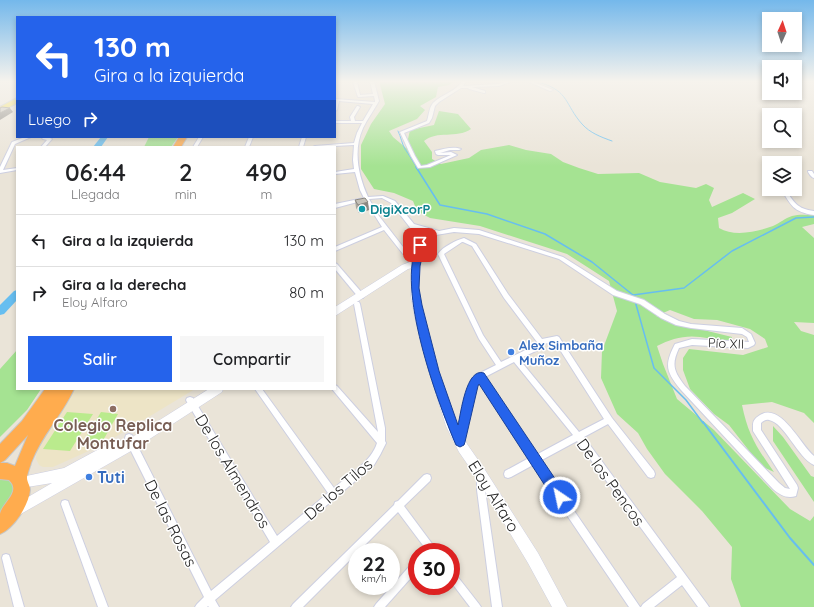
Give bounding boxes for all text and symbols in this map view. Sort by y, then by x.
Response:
north arrow [762,12,802,52]
map controls [762,12,802,196]
text: 130 m [94,29,171,64]
icon: left [28,32,80,84]
button: sound [762,60,802,100]
text: Gira a la izquierda [94,64,245,87]
icon: right [79,108,101,130]
button: search [762,108,802,148]
text: Luego [28,110,71,129]
button: layers [762,156,802,196]
text: 06:44 [65,157,126,187]
text: 2 [179,157,193,187]
text: 490 [246,157,287,187]
text: Llegada [71,186,120,202]
text: min [175,186,197,202]
text: m [260,186,272,202]
place label: DigiXcorP [370,201,431,217]
marker: DigiXcorP [357,204,367,214]
pin [403,228,437,262]
icon: left [28,230,50,252]
text: Gira a la izquierda [62,231,194,250]
text: 130 m [284,231,324,250]
icon: arrive [409,234,431,256]
text: Gira a la derecha [62,275,187,294]
icon: right [28,282,50,304]
text: 80 m [289,283,324,302]
text: Eloy Alfaro [62,294,128,310]
street label: Pío XII [708,334,744,352]
button: Salir [28,336,172,382]
button: Compartir [180,336,324,382]
place label: Alex Simbaña Muñoz [519,337,603,368]
marker: Alex Simbaña Muñoz [506,347,516,357]
marker: Colegio Replica Montufar [108,404,118,414]
street label: De los Almendros [191,410,275,532]
place label: Colegio Replica Montufar [54,415,172,453]
street label: De los Pencos [573,434,649,530]
street label: De los Tilos [300,454,376,524]
street label: Eloy Alfaro [464,456,524,536]
place label: Tuti [97,467,125,487]
marker: Tuti [84,472,94,482]
street label: De las Rosas [140,476,202,570]
position arrow [539,476,581,518]
speed limit sign: 30 [408,543,460,595]
text: 22 [363,551,385,576]
text: km/h [361,572,387,585]

